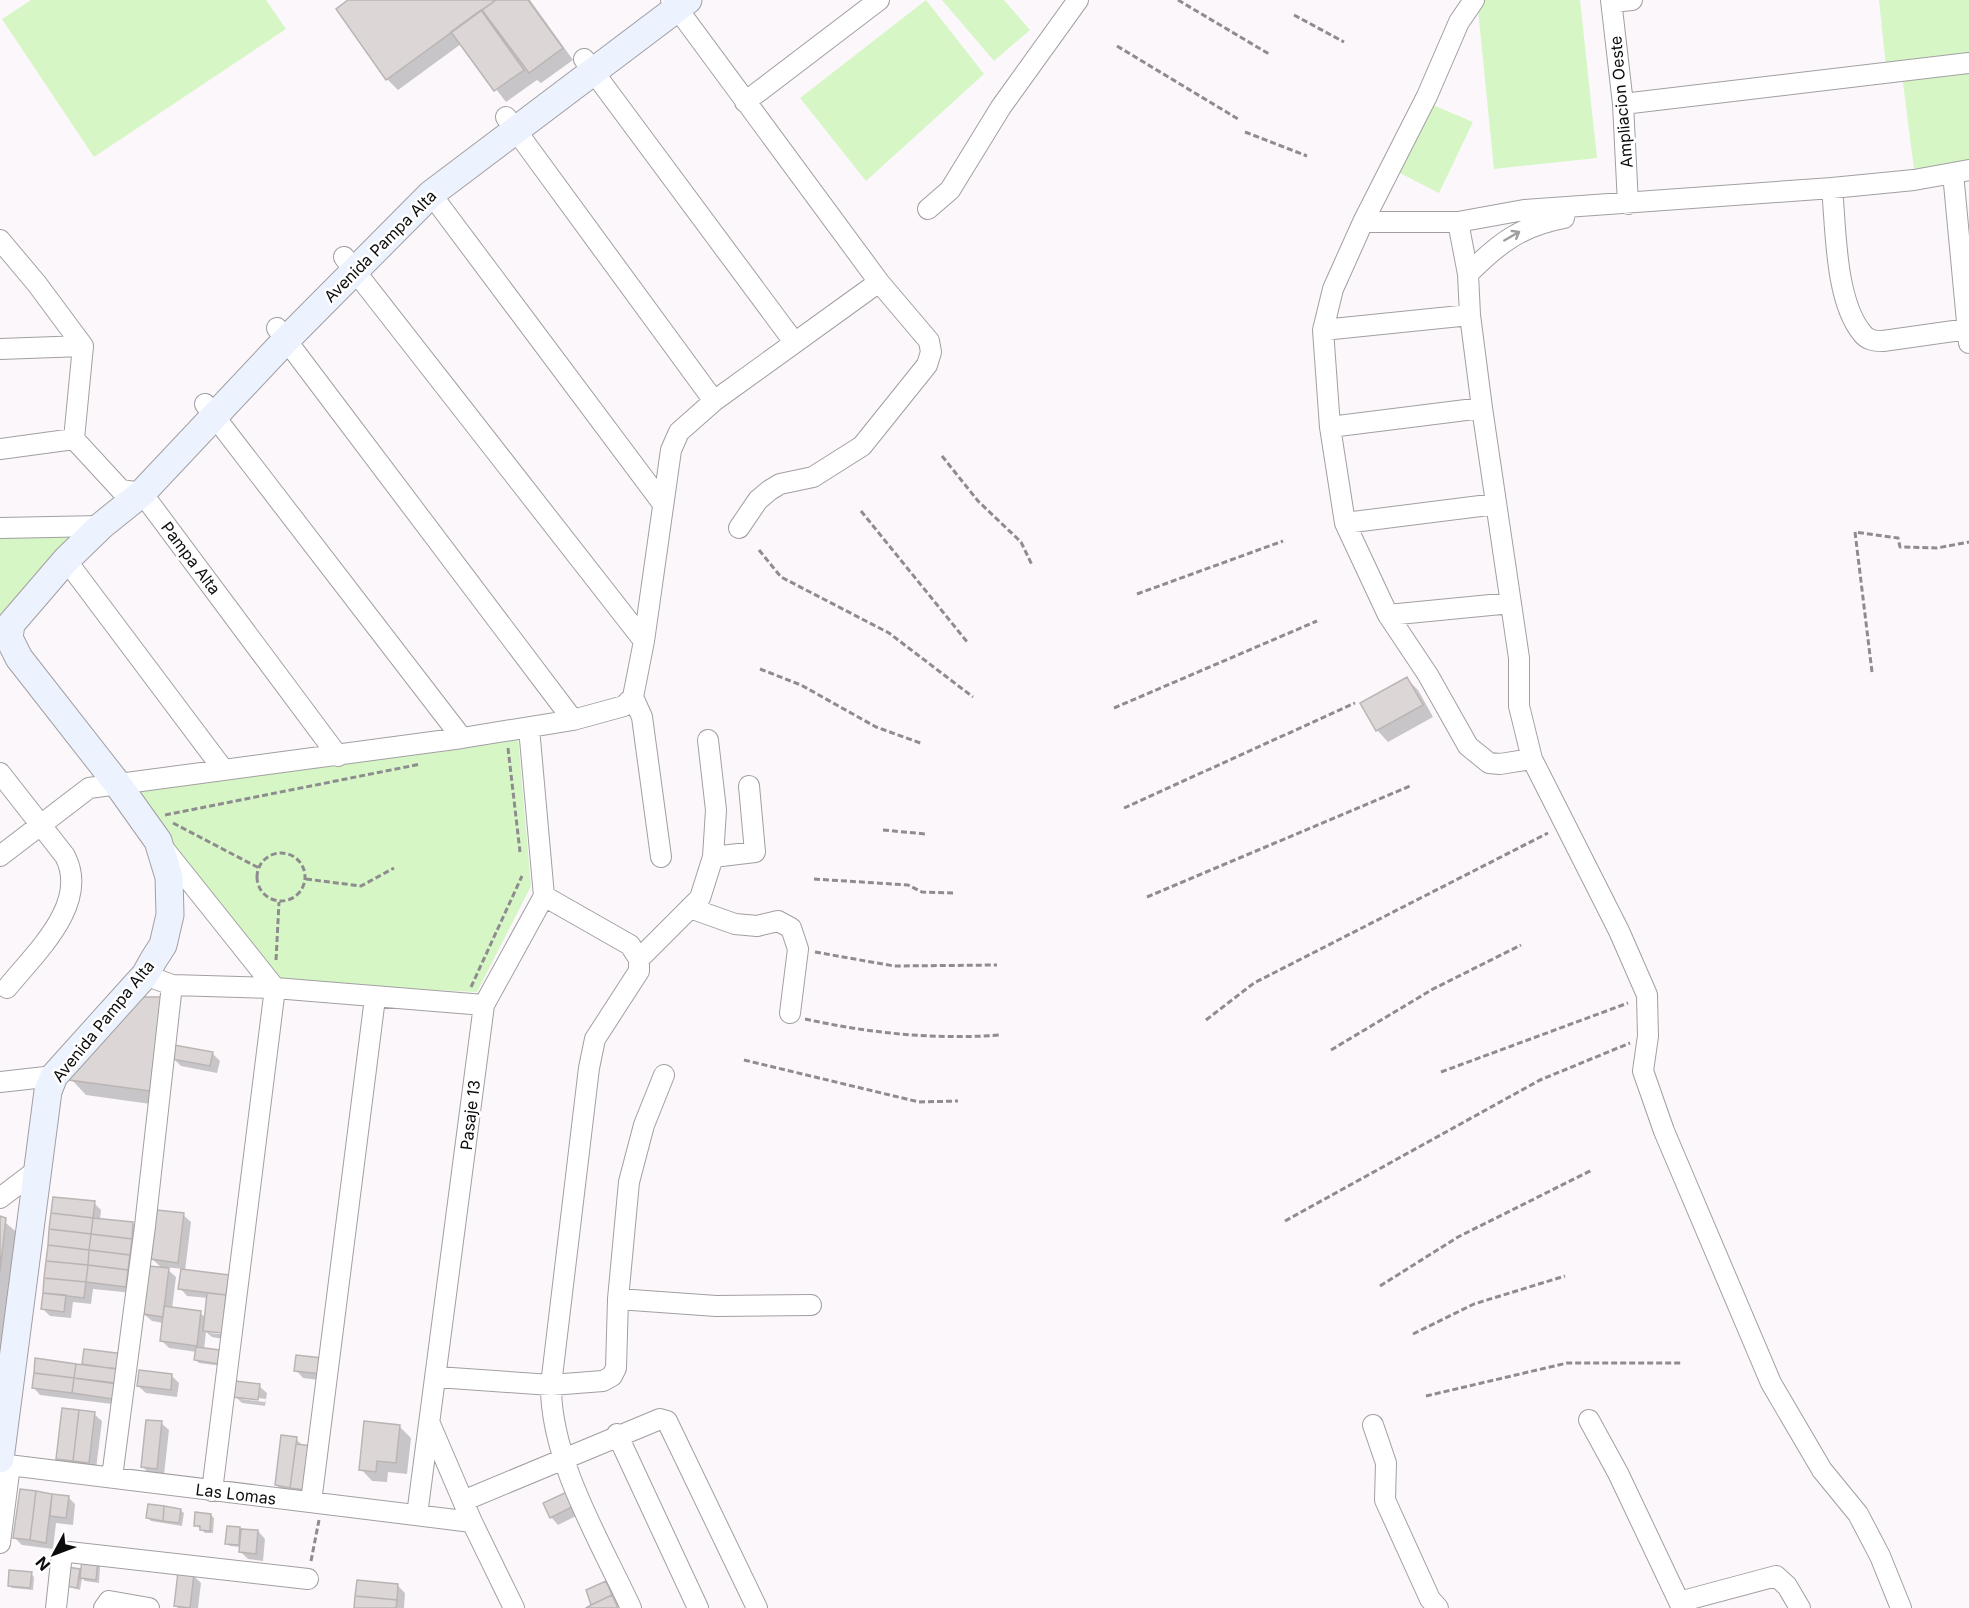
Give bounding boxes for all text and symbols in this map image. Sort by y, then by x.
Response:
street label: Ampliacion Oeste [1605,35,1637,169]
street label: Avenida Pampa Alta [320,186,440,306]
one-way arrow [1503,230,1520,242]
street label: Pampa Alta [157,518,225,598]
street label: Avenida Pampa Alta [48,956,158,1086]
street label: Pasaje 13 [456,1079,484,1151]
street label: Las Lomas [195,1479,277,1509]
north arrow [24,1524,84,1584]
text: N [31,1553,54,1575]

